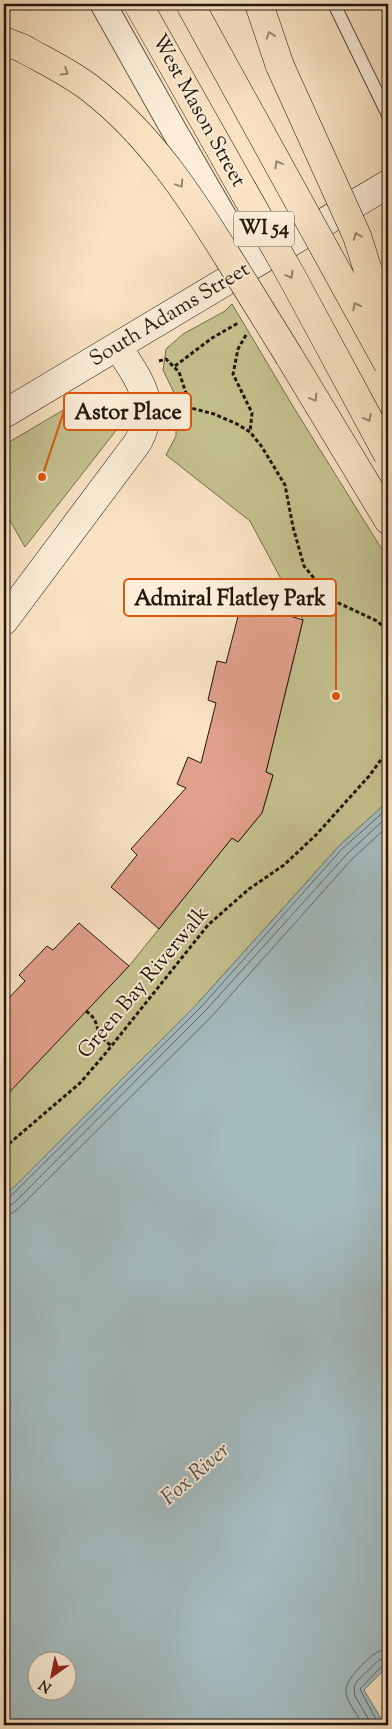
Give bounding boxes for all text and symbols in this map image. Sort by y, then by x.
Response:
street label: West Mason Street [143,29,253,193]
one-way arrow [265,31,275,40]
one-way arrow [59,65,68,75]
one-way arrow [274,160,284,169]
one-way arrow [174,178,183,188]
road number: WI 54 [234,212,294,246]
one-way arrow [352,233,362,241]
street label: South Adams Street [84,255,256,375]
one-way arrow [284,270,294,279]
one-way arrow [352,302,362,311]
one-way arrow [307,392,317,401]
callout: Astor Place [64,393,191,430]
text: Astor Place [74,398,182,430]
one-way arrow [362,413,372,422]
callout: Admiral Flatley Park [124,579,336,616]
text: Admiral Flatley Park [134,584,326,616]
street label: Green Bay Riverwalk [71,900,217,1066]
water label: Fox River [154,1436,238,1514]
north arrow [28,1652,78,1702]
text: N [36,1674,56,1697]

